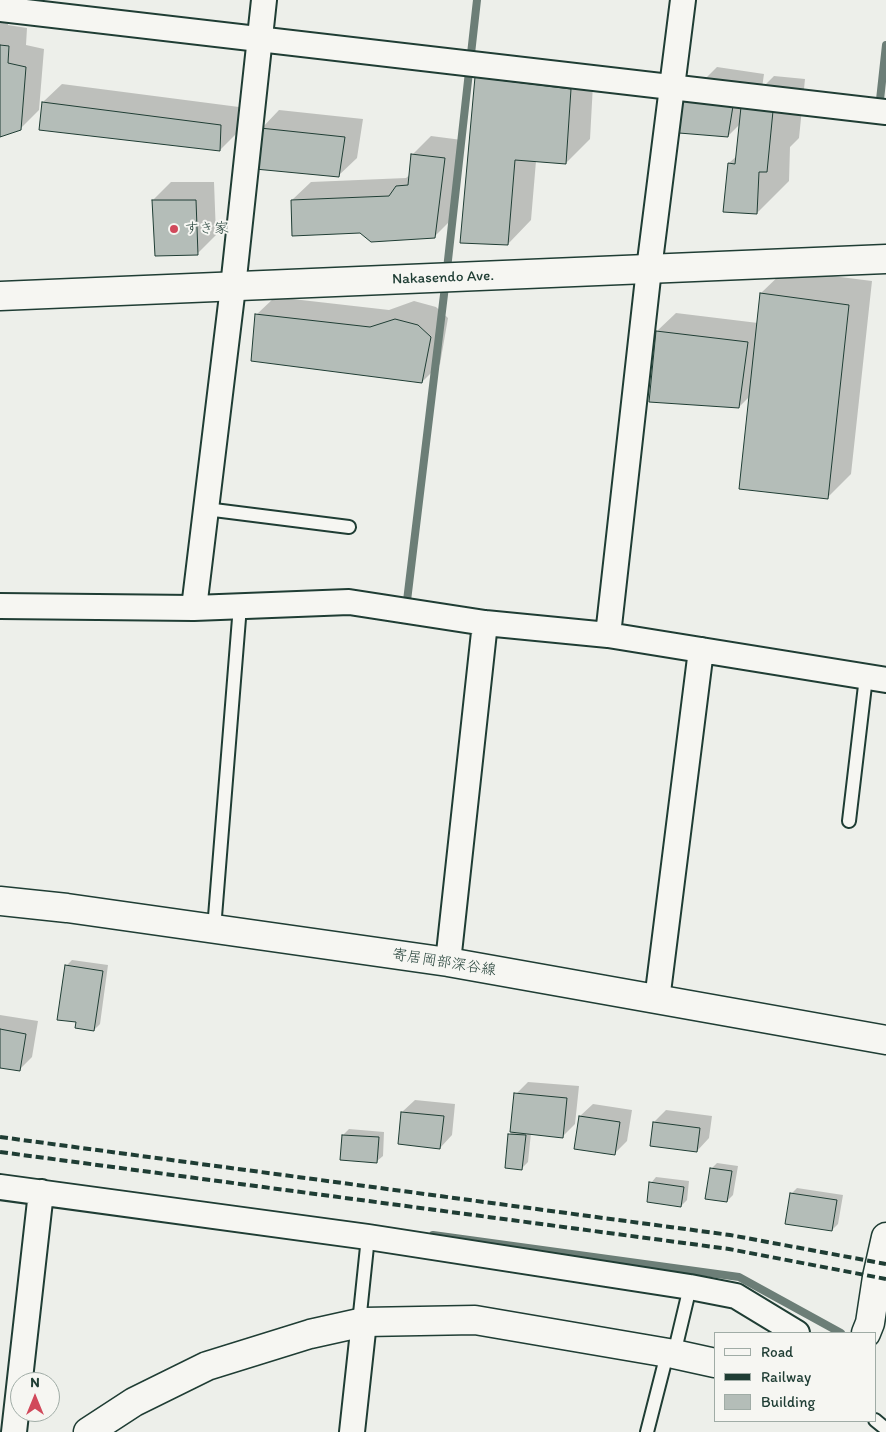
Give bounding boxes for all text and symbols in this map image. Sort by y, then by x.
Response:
place label: すき家 [184,220,229,238]
marker: すき家 [168,223,180,235]
street label: Nakasendo Ave. [392,267,494,289]
street label: 寄居岡部深谷線 [391,946,497,980]
legend [714,1332,876,1422]
text: Road [761,1343,793,1361]
text: Railway [761,1368,811,1386]
north arrow [10,1372,60,1422]
text: N [30,1374,40,1391]
text: Building [761,1393,815,1411]

